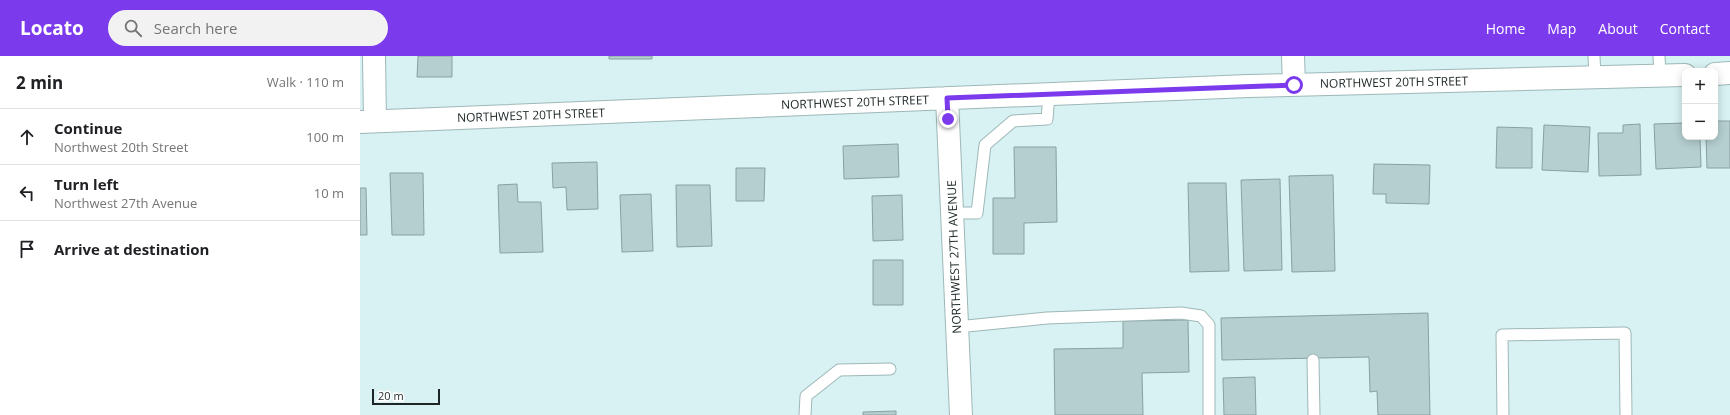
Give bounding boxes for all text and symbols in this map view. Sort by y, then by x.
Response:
search box [108,10,388,46]
text: Locato [20,15,84,41]
icon: search [122,17,144,39]
text: Search here [154,18,237,38]
text: Home [1486,19,1525,38]
text: Map [1547,19,1576,38]
text: About [1598,19,1638,38]
text: Contact [1660,19,1710,38]
map controls [1682,68,1718,140]
button: + [1682,68,1718,104]
text: 2 min [16,71,63,94]
street label: NORTHWEST 20TH STREET [1320,72,1469,92]
text: Walk · 110 m [267,73,344,91]
route start [1285,76,1303,94]
street label: NORTHWEST 20TH STREET [781,91,930,113]
street label: NORTHWEST 20TH STREET [457,104,606,126]
button: − [1682,104,1718,140]
route end [939,110,957,128]
text: Continue [54,118,122,138]
icon: ahead [16,126,38,148]
text: 100 m [306,128,344,146]
text: Northwest 20th Street [54,138,188,156]
text: Turn left [54,174,119,194]
street label: NORTHWEST 27TH AVENUE [943,180,965,334]
icon: left [16,182,38,204]
text: 10 m [314,184,344,202]
text: Northwest 27th Avenue [54,194,197,212]
icon: arrive [16,238,38,260]
text: Arrive at destination [54,239,209,259]
scale bar [372,387,440,406]
text: 20 m [378,388,404,403]

